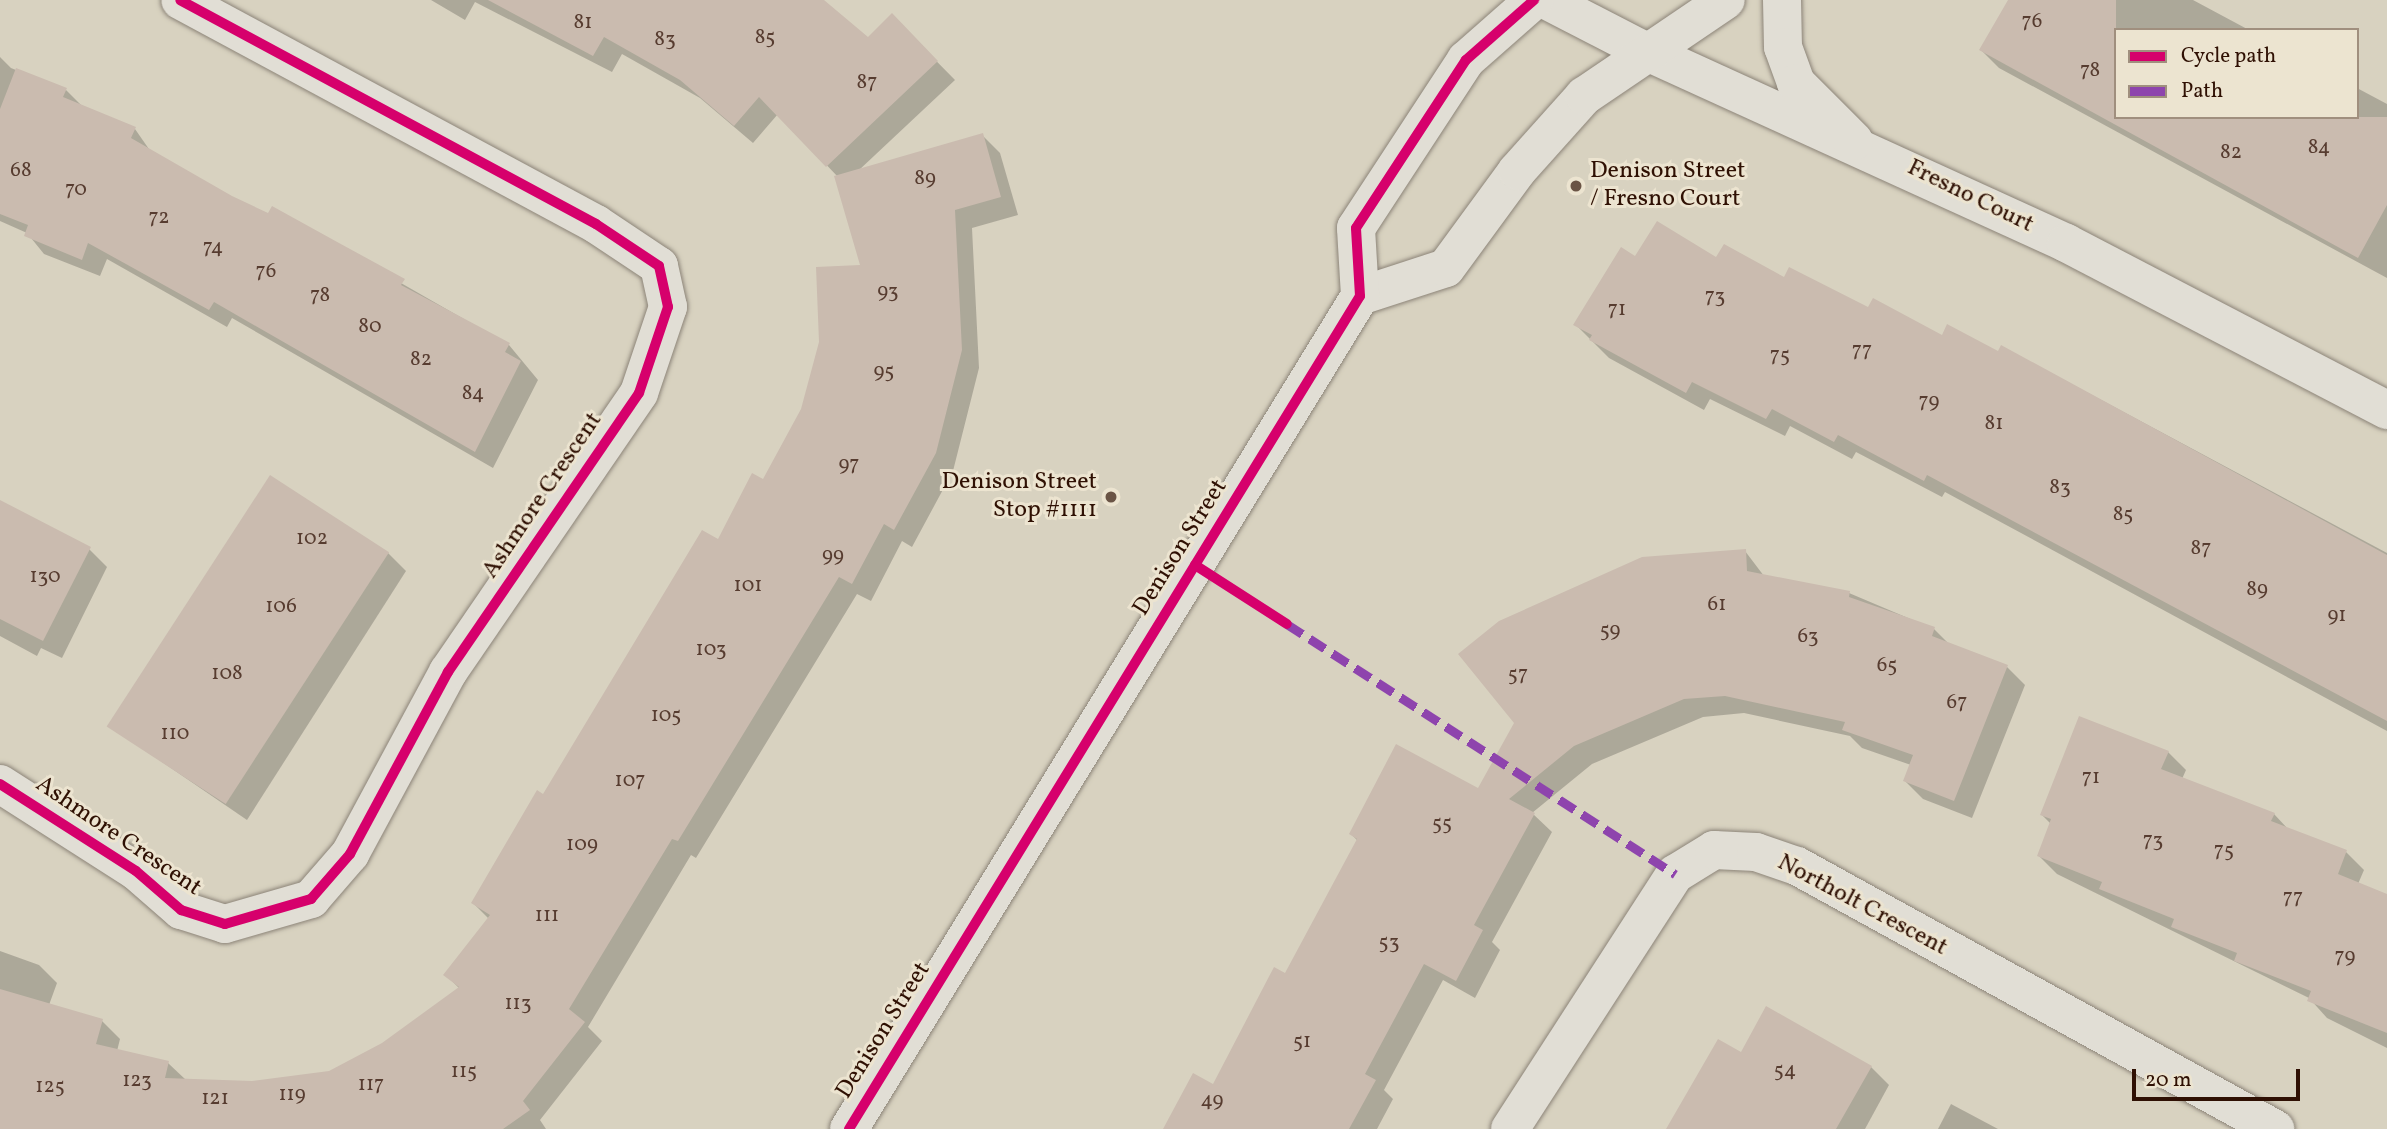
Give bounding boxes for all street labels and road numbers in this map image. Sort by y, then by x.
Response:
street label: Fresno Court [1902,154,2038,240]
street label: Ashmore Crescent [477,408,609,584]
street label: Denison Street [1128,474,1234,622]
street label: Ashmore Crescent [30,771,206,903]
street label: Northolt Crescent [1772,849,1952,963]
street label: Denison Street [831,957,937,1105]

